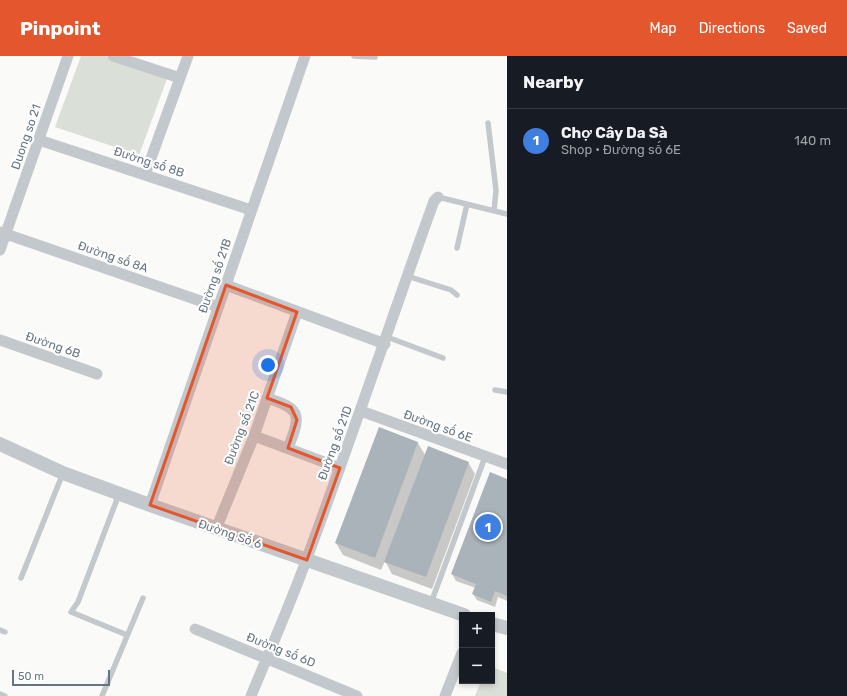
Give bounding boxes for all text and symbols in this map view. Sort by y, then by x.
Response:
text: Pinpoint [20,17,101,40]
text: Map [650,20,677,37]
text: Directions [699,20,765,37]
text: Saved [787,20,827,37]
text: Nearby [523,72,584,92]
street label: Duong so 21 [8,103,44,171]
text: Chợ Cây Da Sà [561,124,668,142]
text: 1 [533,133,539,148]
text: 140 m [794,133,831,148]
text: Shop · Đường số 6E [561,142,681,157]
street label: Đường số 8B [112,143,186,180]
street label: Đường số 21B [195,237,234,315]
street label: Đường số 8A [76,238,150,276]
street label: Đường 6B [24,329,82,361]
your location [258,355,278,375]
street label: Đường số 21C [221,389,262,467]
street label: Đường số 21D [315,404,355,482]
street label: Đường số 6E [402,407,474,445]
pin: 1 [475,512,501,542]
street label: Đường Số 6 [196,516,264,551]
map controls [459,612,495,684]
button: + [459,612,495,648]
street label: Đường số 6D [244,629,318,670]
button: − [459,648,495,684]
scale bar [12,668,110,687]
text: 50 m [18,670,44,683]

